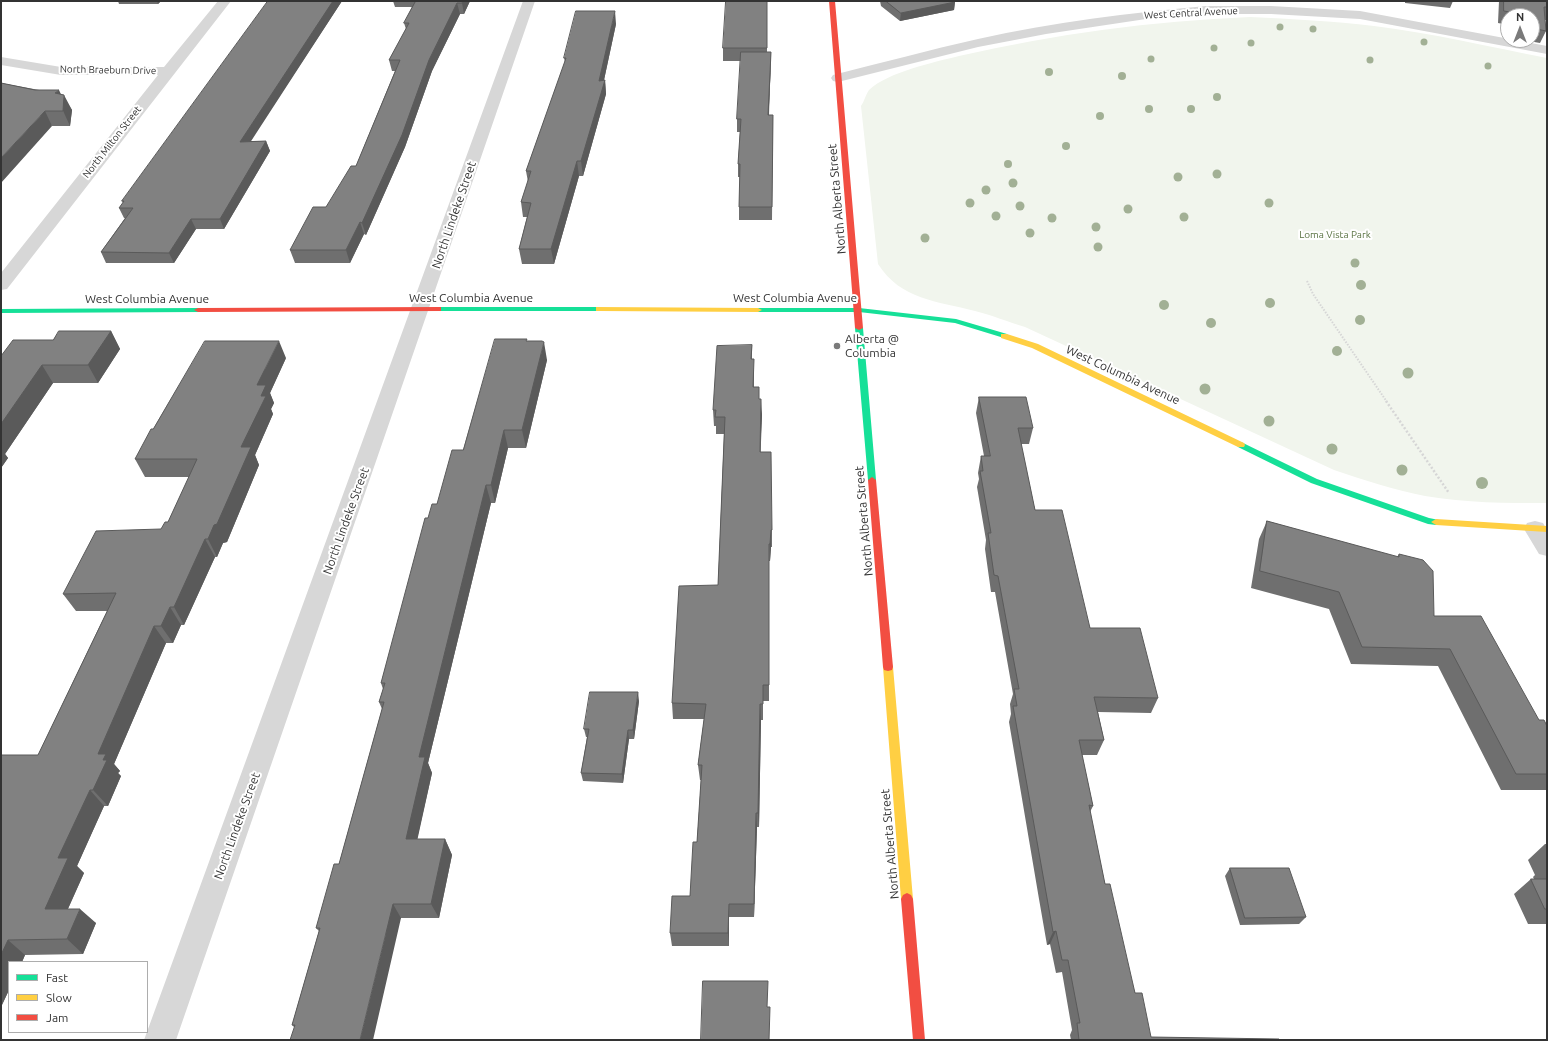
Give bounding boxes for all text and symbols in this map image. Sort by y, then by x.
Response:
street label: West Central Avenue [1144,5,1238,21]
north arrow [1500,8,1540,48]
text: N [1516,11,1524,23]
street label: North Braeburn Drive [60,63,156,77]
street label: North Milton Street [80,104,144,180]
street label: North Alberta Street [825,143,849,255]
street label: North Lindeke Street [429,159,479,271]
park label: Loma Vista Park [1299,229,1371,241]
street label: West Columbia Avenue [409,291,533,305]
street label: West Columbia Avenue [733,291,857,305]
street label: West Columbia Avenue [85,292,209,306]
place label: Alberta @ Columbia [845,332,899,360]
marker: Alberta @ Columbia [832,341,842,351]
street label: West Columbia Avenue [1064,342,1182,408]
street label: North Alberta Street [852,465,876,577]
street label: North Lindeke Street [320,466,372,576]
street label: North Lindeke Street [211,771,263,881]
street label: North Alberta Street [878,788,902,900]
legend [8,961,148,1033]
text: Fast [46,971,68,984]
text: Slow [46,991,72,1004]
text: Jam [46,1011,68,1024]

